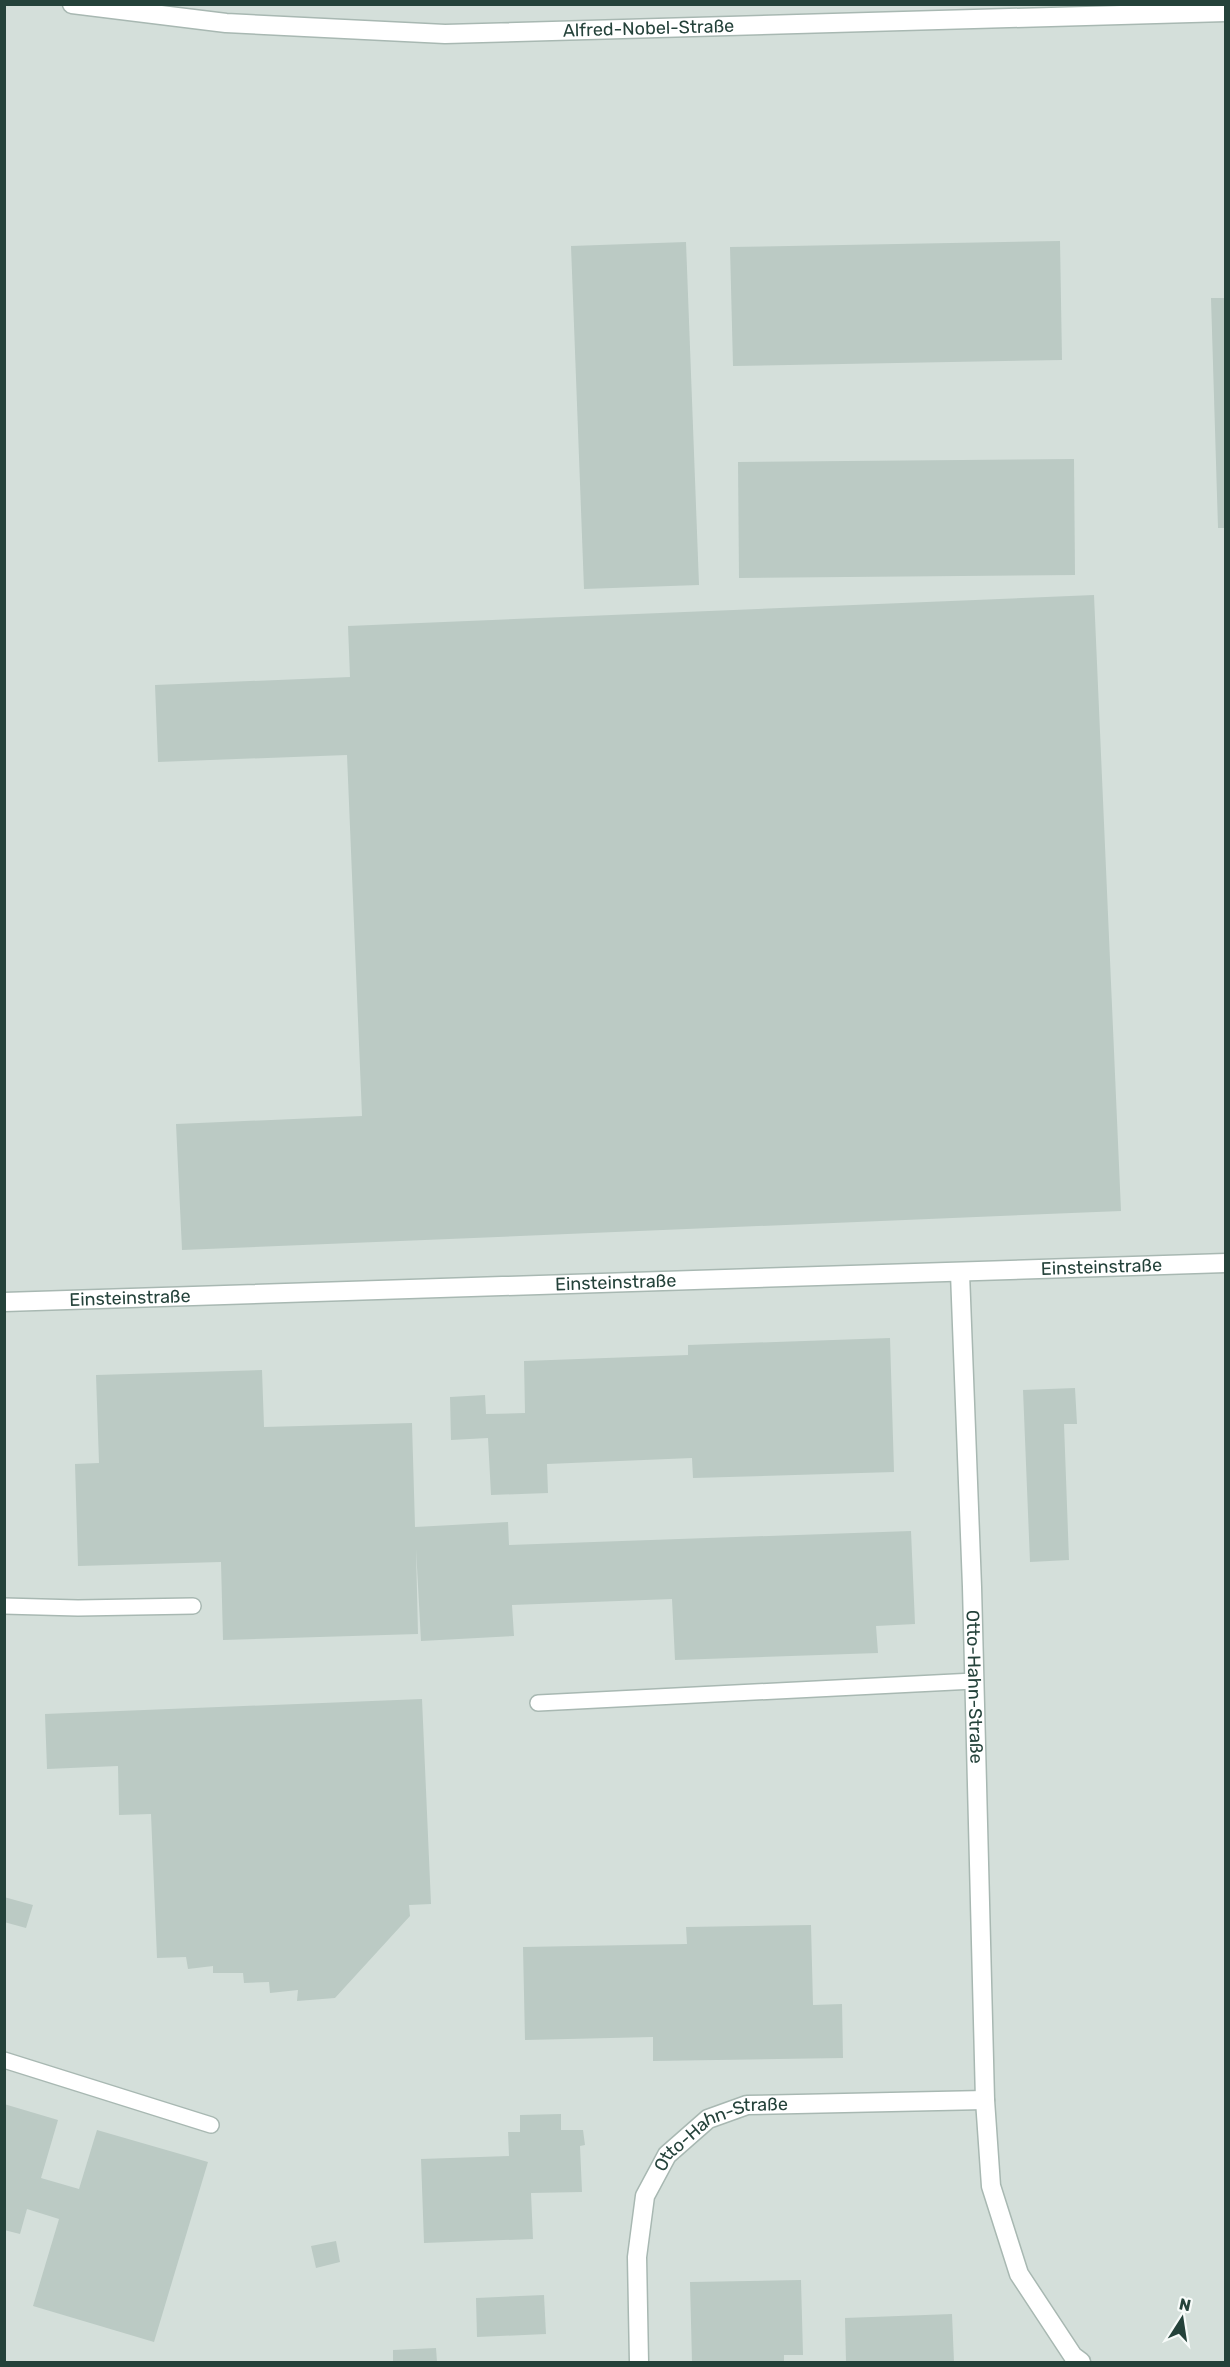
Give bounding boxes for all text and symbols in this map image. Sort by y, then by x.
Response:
street label: Alfred-Nobel-Straße [562,15,735,42]
street label: Einsteinstraße [1040,1254,1162,1280]
street label: Einsteinstraße [555,1270,677,1295]
street label: Einsteinstraße [69,1285,191,1311]
street label: Otto-Hahn-Straße [962,1610,987,1764]
street label: Otto-Hahn-Straße [649,2093,788,2175]
north arrow [1152,2289,1212,2349]
text: N [1177,2294,1193,2315]

